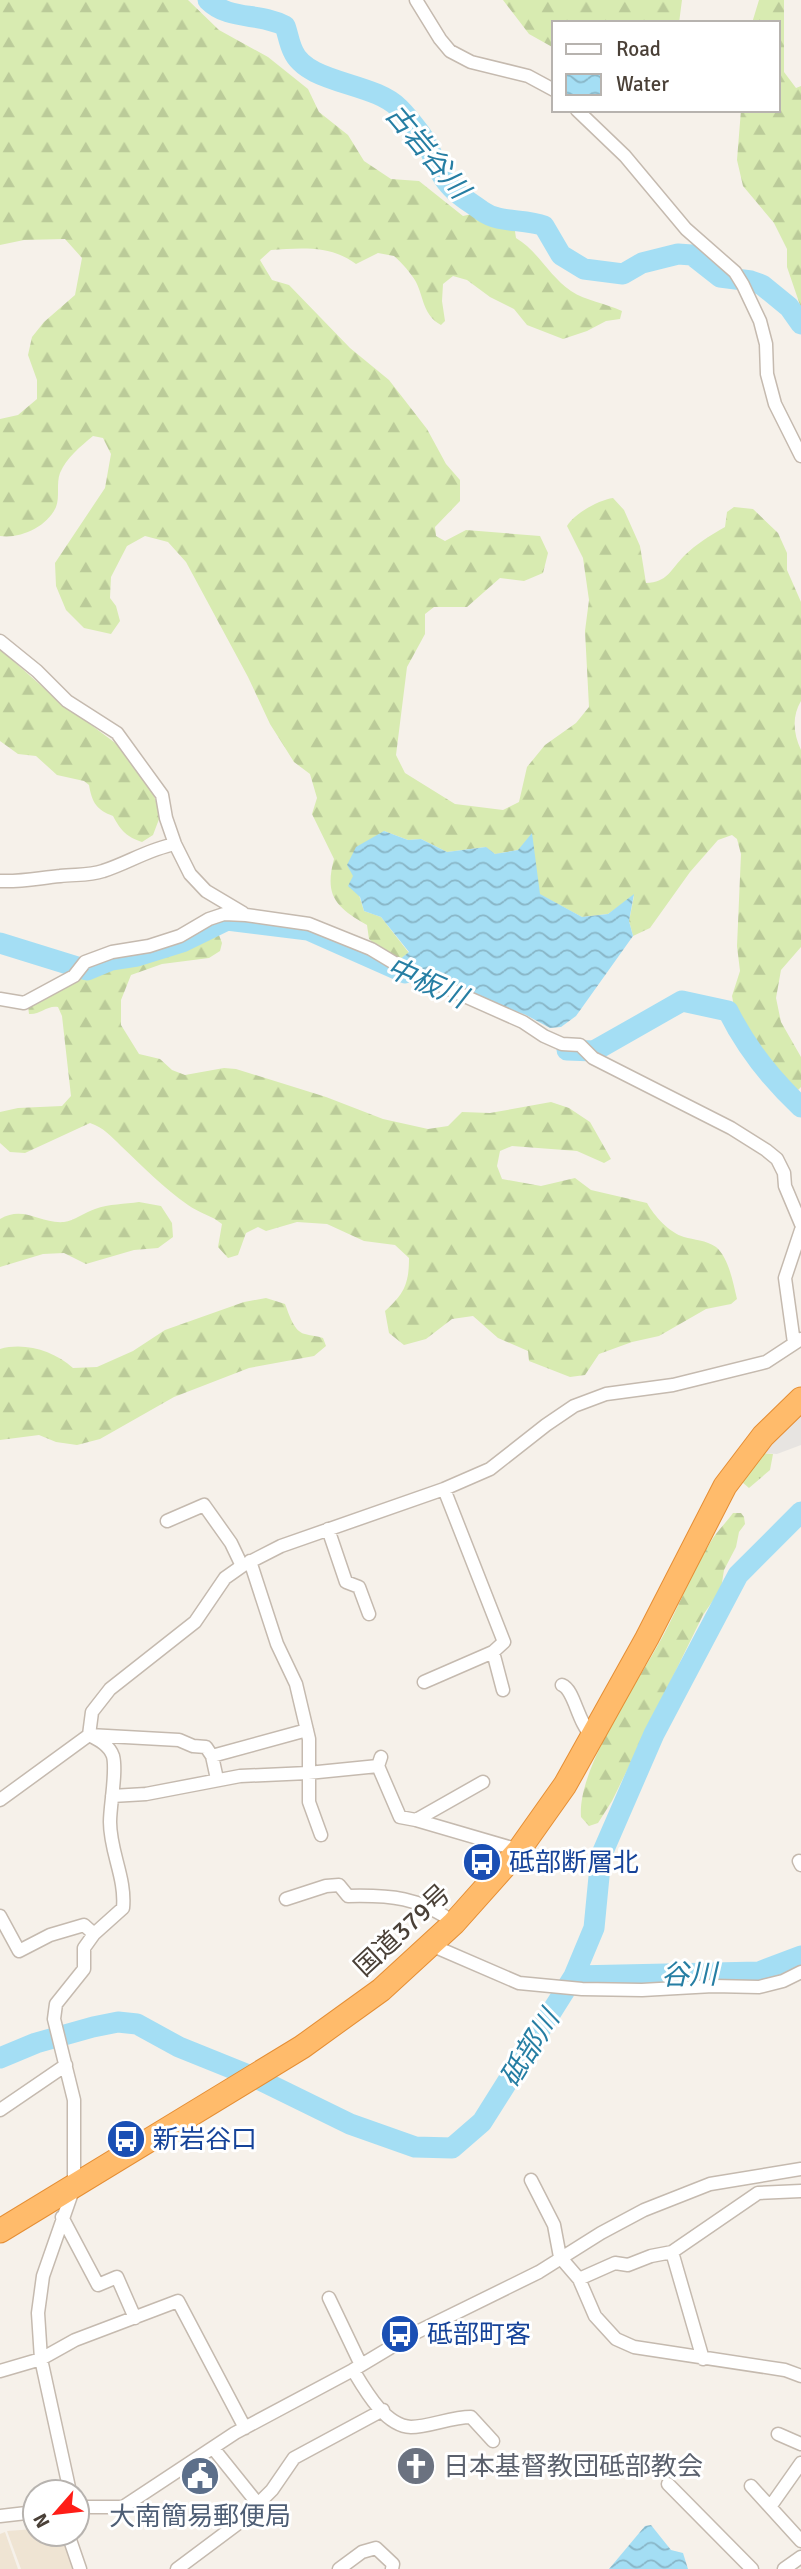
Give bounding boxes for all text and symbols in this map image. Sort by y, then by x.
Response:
legend [552,21,780,112]
text: Road [616,36,661,62]
text: Water [616,71,669,97]
water label: 古岩谷川 [378,98,478,208]
water label: 中板川 [381,950,475,1017]
bus stop icon: 砥部断層北 [461,1841,503,1883]
place label: 砥部断層北 [509,1847,639,1879]
street label: 国道379号 [348,1878,458,1983]
water label: 谷川 [661,1957,720,1992]
water label: 砥部川 [493,2001,568,2093]
bus stop icon: 新岩谷口 [105,2118,147,2160]
place label: 新岩谷口 [153,2124,257,2156]
bus stop icon: 砥部町客 [379,2313,421,2355]
place label: 砥部町客 [427,2319,531,2351]
church icon: 日本基督教団砥部教会 [395,2445,437,2487]
place label: 日本基督教団砥部教会 [443,2451,703,2483]
public building icon: 大南簡易郵便局 [179,2455,221,2497]
north arrow [21,2478,91,2548]
place label: 大南簡易郵便局 [109,2501,291,2533]
text: N [28,2509,56,2532]

